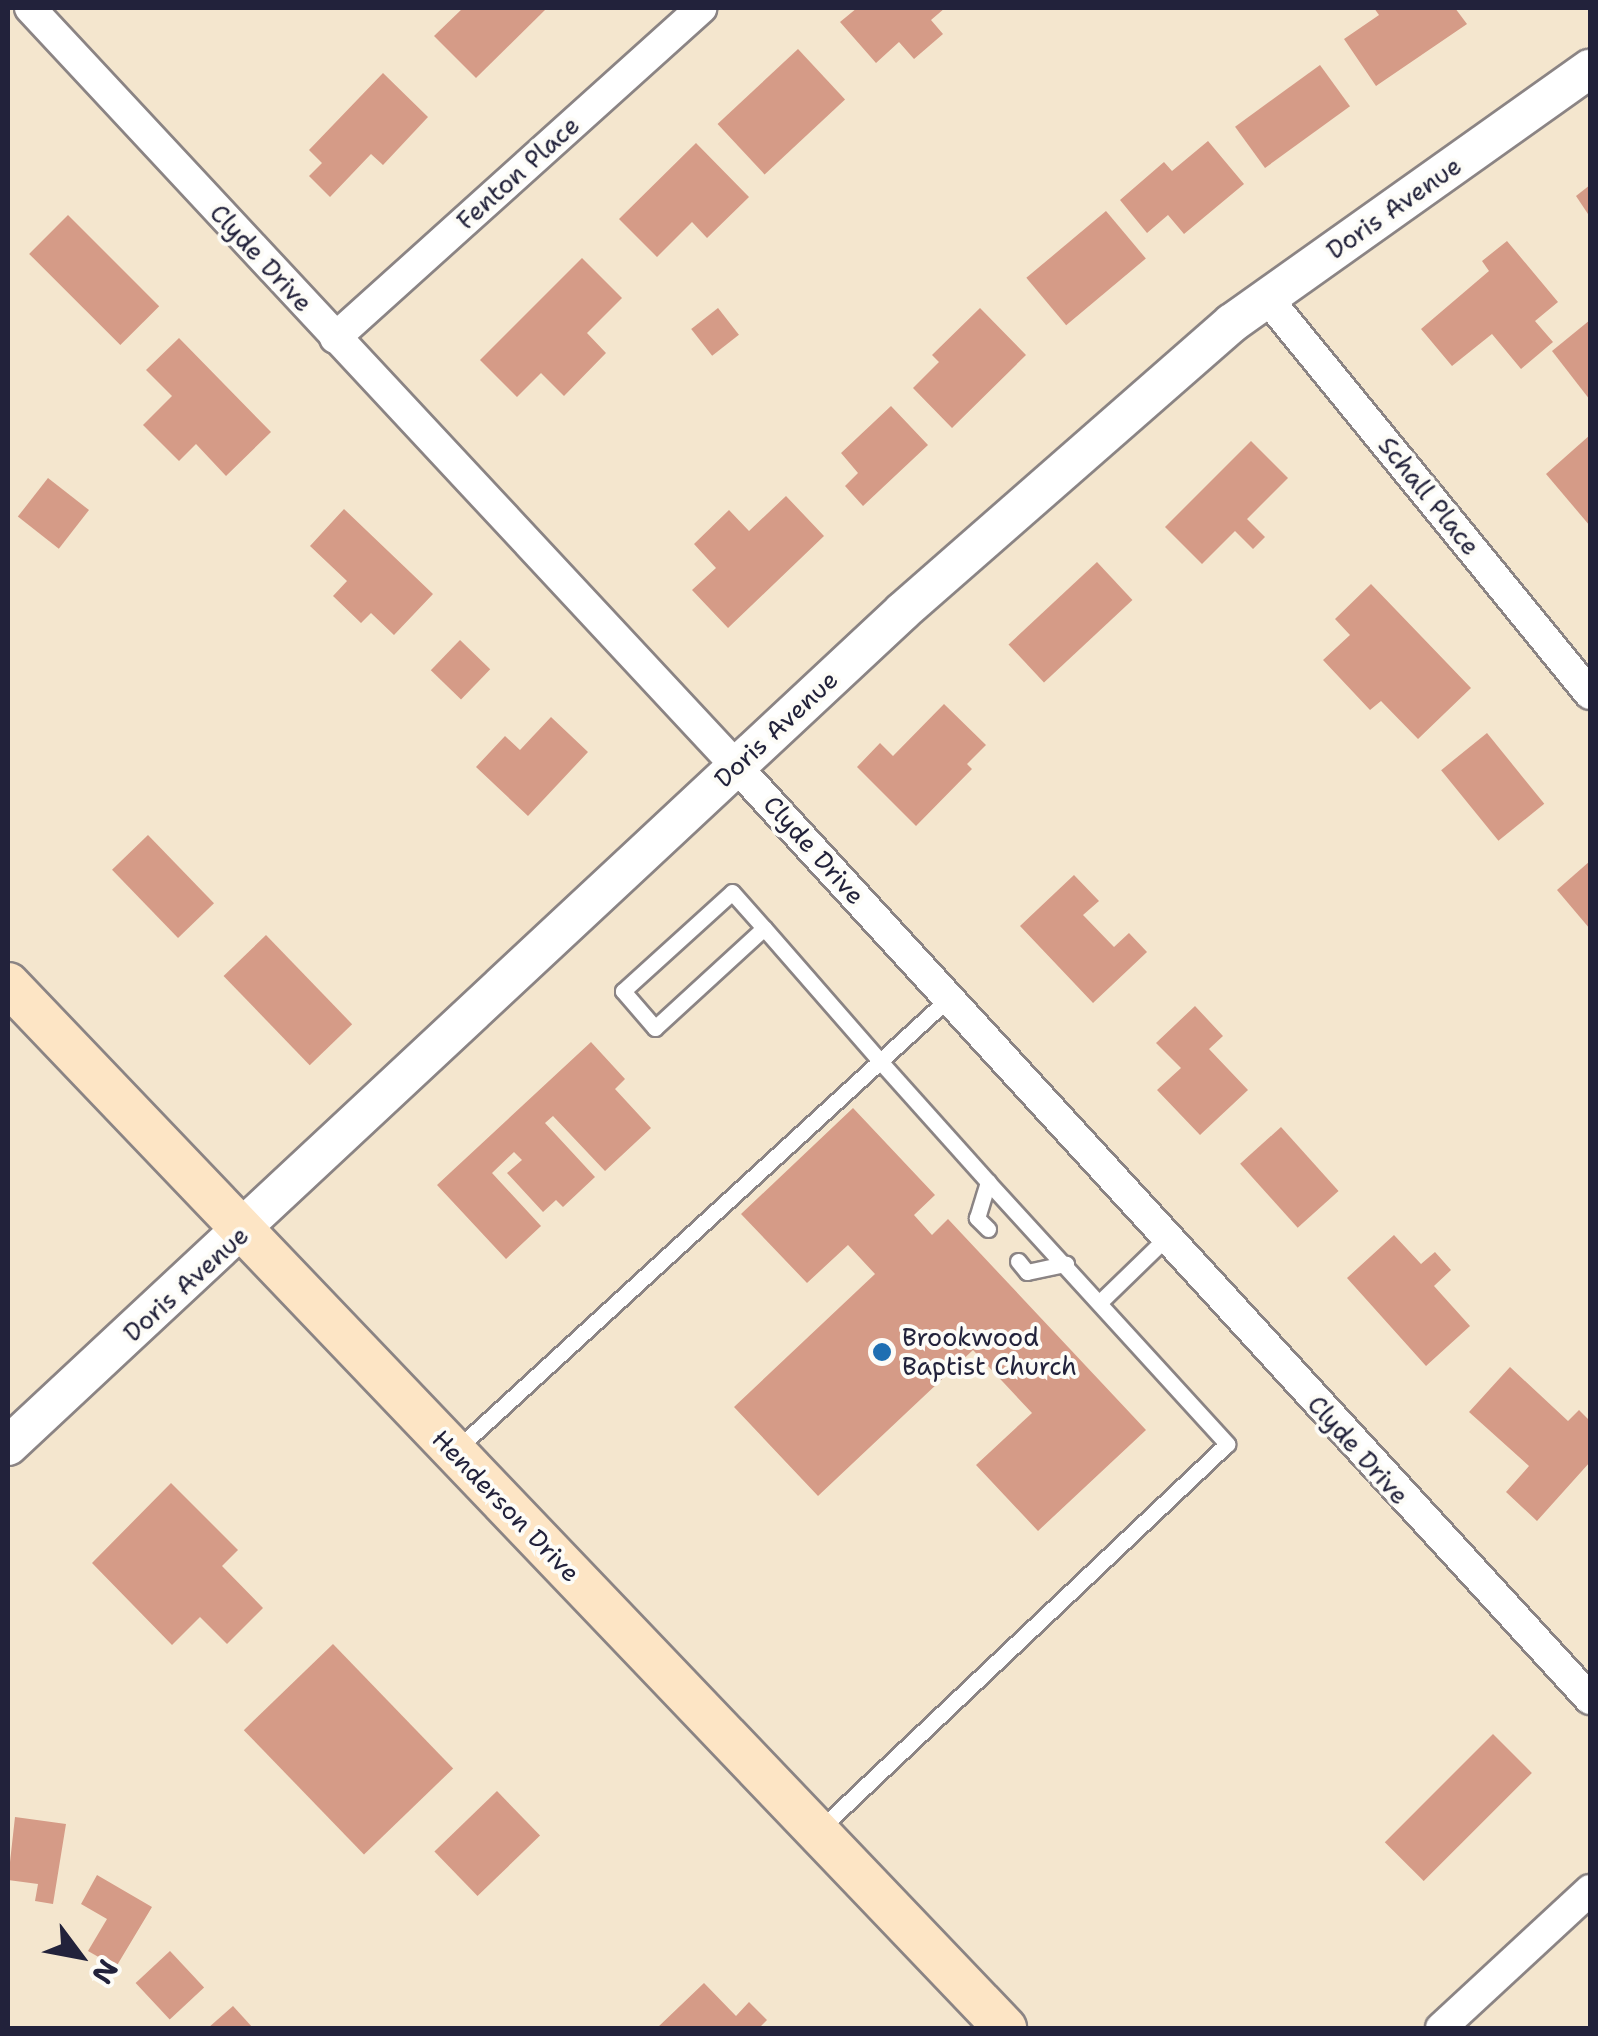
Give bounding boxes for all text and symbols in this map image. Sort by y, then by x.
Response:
street label: Fenton Place [451,110,585,236]
street label: Doris Avenue [1321,150,1467,266]
street label: Clyde Drive [204,198,318,318]
street label: Schall Place [1372,431,1486,561]
street label: Doris Avenue [708,664,844,794]
street label: Clyde Drive [757,789,871,911]
street label: Doris Avenue [117,1220,255,1348]
place label: Brookwood Baptist Church [902,1323,1077,1382]
marker: Brookwood Baptist Church [871,1341,893,1363]
street label: Clyde Drive [1301,1389,1415,1511]
street label: Henderson Drive [426,1424,586,1588]
north arrow [30,1906,130,2006]
text: N [83,1952,127,1991]

